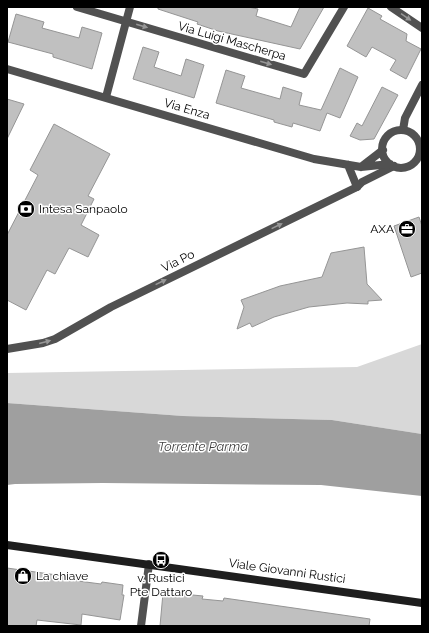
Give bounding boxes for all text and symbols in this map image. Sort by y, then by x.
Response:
one-way arrow [401,13,412,21]
street label: Via Luigi Mascherpa [176,19,288,63]
one-way arrow [136,23,148,29]
one-way arrow [260,60,272,66]
street label: Via Enza [162,96,212,122]
bank icon: Intesa Sanpaolo [16,199,36,219]
place label: Intesa Sanpaolo [39,202,128,216]
office icon: AXA [397,219,417,239]
place label: AXA [370,222,394,236]
one-way arrow [272,223,283,229]
street label: Via Po [159,247,197,275]
one-way arrow [155,279,166,285]
one-way arrow [40,339,52,345]
water label: Torrente Parma [158,439,248,454]
bus stop icon: v. Rustici Pte Dattaro [151,550,171,570]
street label: Viale Giovanni Rustici [228,556,346,586]
shop icon: La chiave [13,566,33,586]
place label: La chiave [36,569,88,583]
place label: v. Rustici Pte Dattaro [130,571,192,599]

